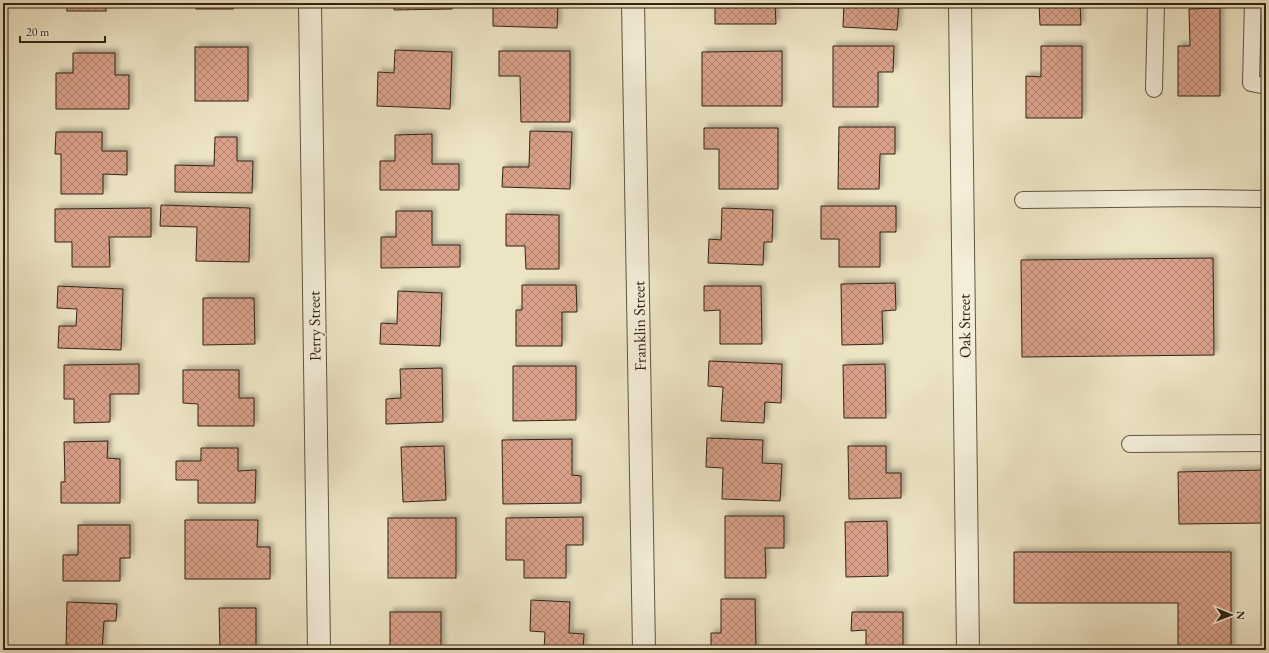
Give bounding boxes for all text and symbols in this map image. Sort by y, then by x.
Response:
scale bar [20,18,105,44]
text: 20 m [26,24,50,40]
street label: Franklin Street [628,281,651,371]
street label: Perry Street [303,291,326,361]
street label: Oak Street [953,294,976,358]
north arrow [1211,595,1251,635]
text: N [1234,611,1248,620]

